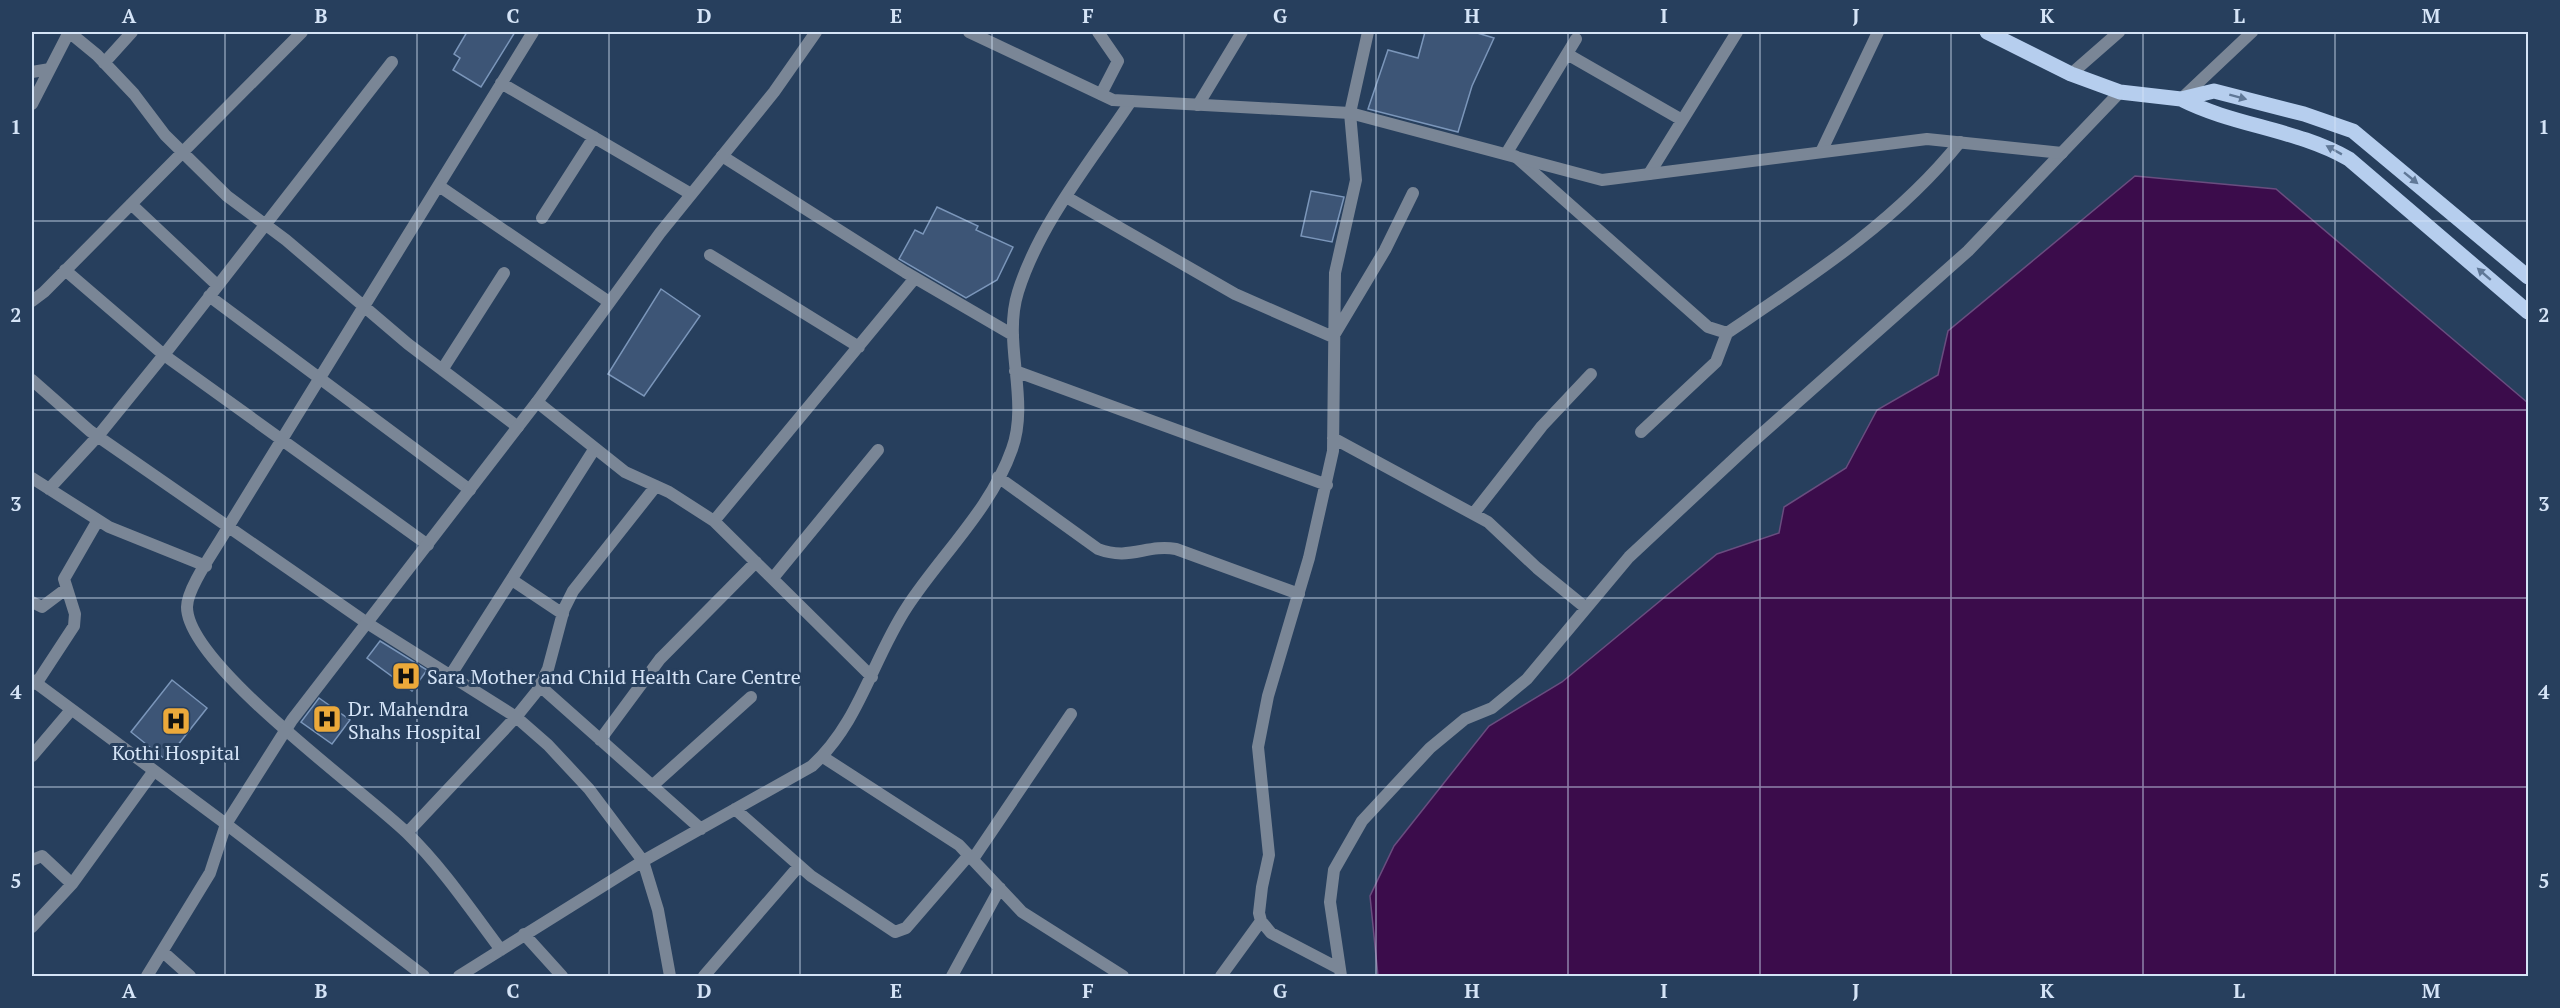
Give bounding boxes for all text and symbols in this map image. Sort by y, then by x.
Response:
text: A [122,2,137,29]
text: B [315,2,328,29]
text: C [506,2,520,29]
text: D [697,2,711,29]
text: E [890,2,902,29]
text: F [1082,2,1094,29]
text: G [1273,2,1287,29]
text: H [1464,2,1480,29]
text: I [1660,2,1668,29]
text: J [1852,2,1860,29]
text: K [2040,2,2055,29]
text: L [2233,2,2245,29]
text: M [2422,2,2441,29]
one-way arrow [2229,93,2247,102]
text: 1 [10,113,22,140]
text: 1 [2538,113,2550,140]
one-way arrow [2325,145,2342,155]
one-way arrow [2403,171,2418,184]
one-way arrow [2477,268,2492,281]
text: 2 [10,301,22,328]
text: 2 [2538,301,2550,328]
text: 3 [10,490,22,517]
text: 3 [2538,490,2550,517]
hospital icon: Sara Mother and Child Health Care Centre [390,660,422,692]
place label: Sara Mother and Child Health Care Centre [427,663,801,690]
text: 4 [10,678,22,705]
text: 4 [2538,678,2550,705]
place label: Dr. Mahendra Shahs Hospital [348,695,481,745]
hospital icon: Dr. Mahendra Shahs Hospital [311,703,343,735]
hospital icon: Kothi Hospital [160,705,192,737]
place label: Kothi Hospital [112,739,240,766]
text: 5 [10,867,22,894]
text: 5 [2538,867,2550,894]
text: A [122,977,137,1004]
text: B [315,977,328,1004]
text: C [506,977,520,1004]
text: D [697,977,711,1004]
text: E [890,977,902,1004]
text: F [1082,977,1094,1004]
text: G [1273,977,1287,1004]
text: H [1464,977,1480,1004]
text: I [1660,977,1668,1004]
text: J [1852,977,1860,1004]
text: K [2040,977,2055,1004]
text: L [2233,977,2245,1004]
text: M [2422,977,2441,1004]

